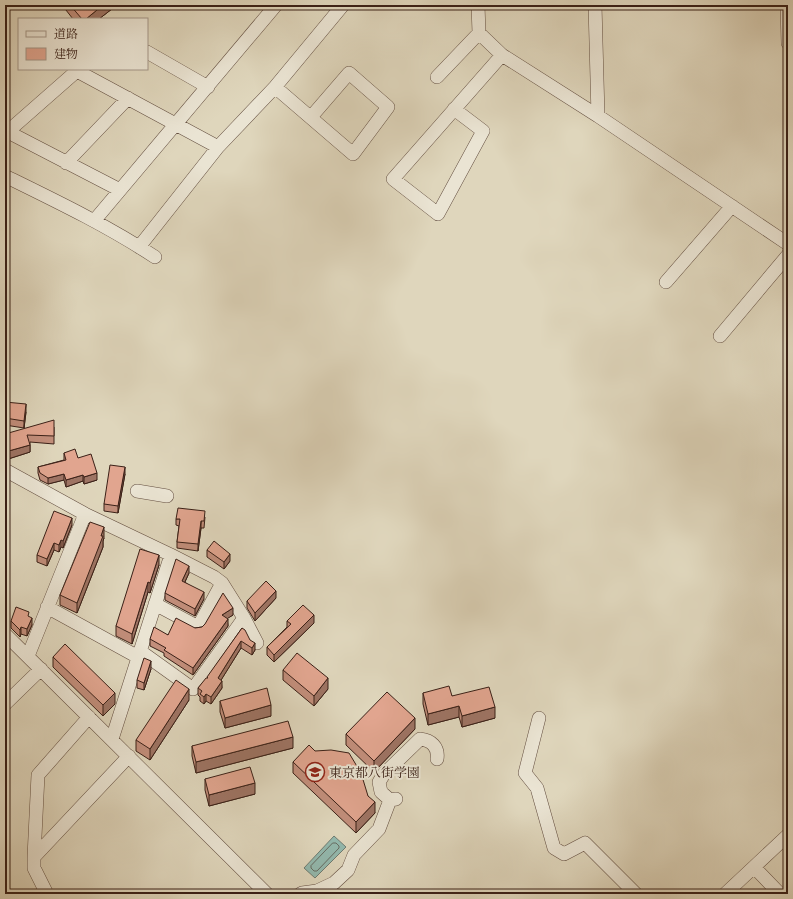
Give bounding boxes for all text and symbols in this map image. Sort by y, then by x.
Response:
legend [18,18,148,70]
text: 道路 [54,26,78,42]
text: 建物 [54,46,78,62]
school or university icon: 東京都八街学園 [304,761,326,783]
place label: 東京都八街学園 [329,764,420,782]

